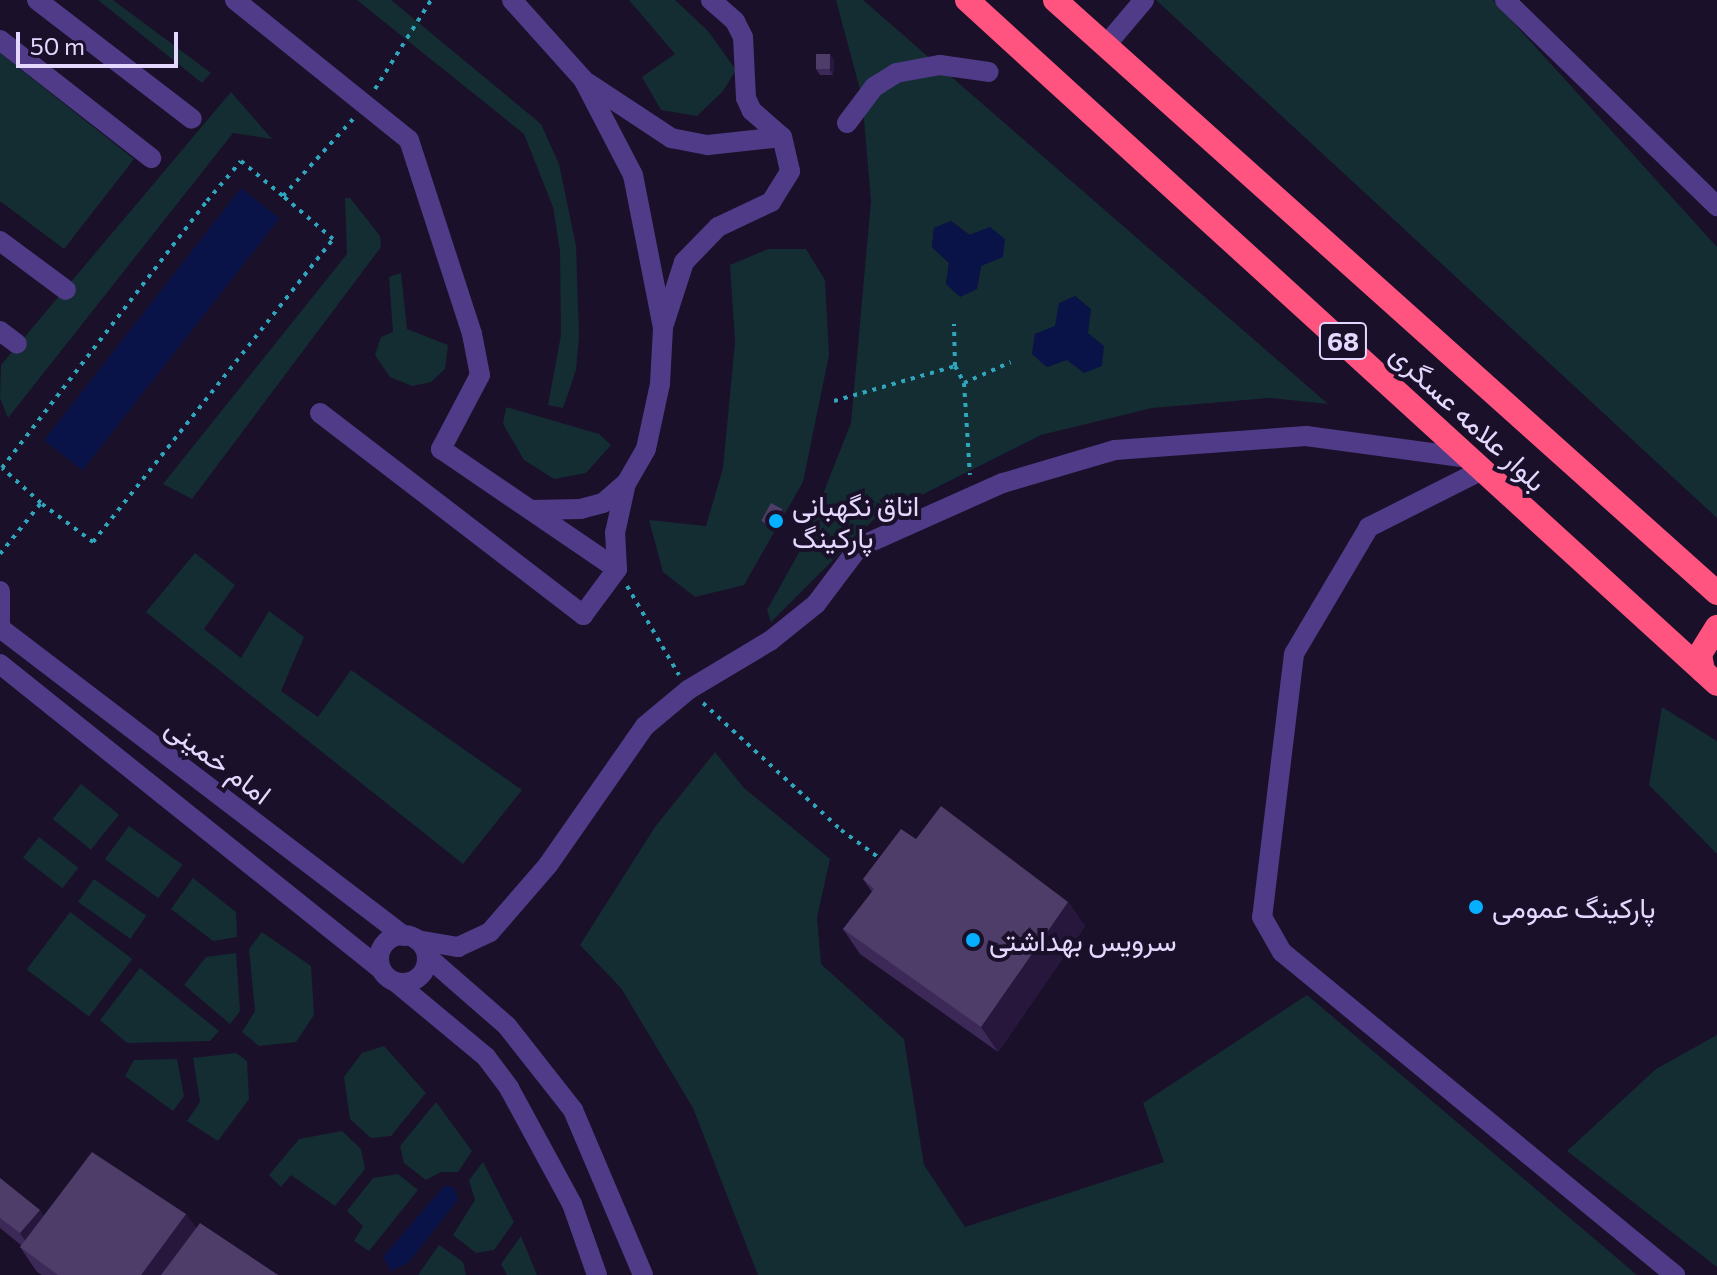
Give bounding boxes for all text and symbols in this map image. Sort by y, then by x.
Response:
scale bar [20,16,182,66]
text: 50 m [30,31,85,60]
road number: 68 [1317,319,1369,363]
street label: بلوار علامه عسگری [1384,336,1554,498]
place label: اتاق نگهبانی پارکینگ [792,488,919,554]
marker: اتاق نگهبانی پارکینگ [767,512,785,530]
street label: امام خمینی [160,709,278,811]
place label: پارکینگ عمومی [1492,890,1656,924]
marker: پارکینگ عمومی [1467,898,1485,916]
place label: سرویس بهداشتی [989,923,1177,957]
marker: سرویس بهداشتی [964,931,982,949]

